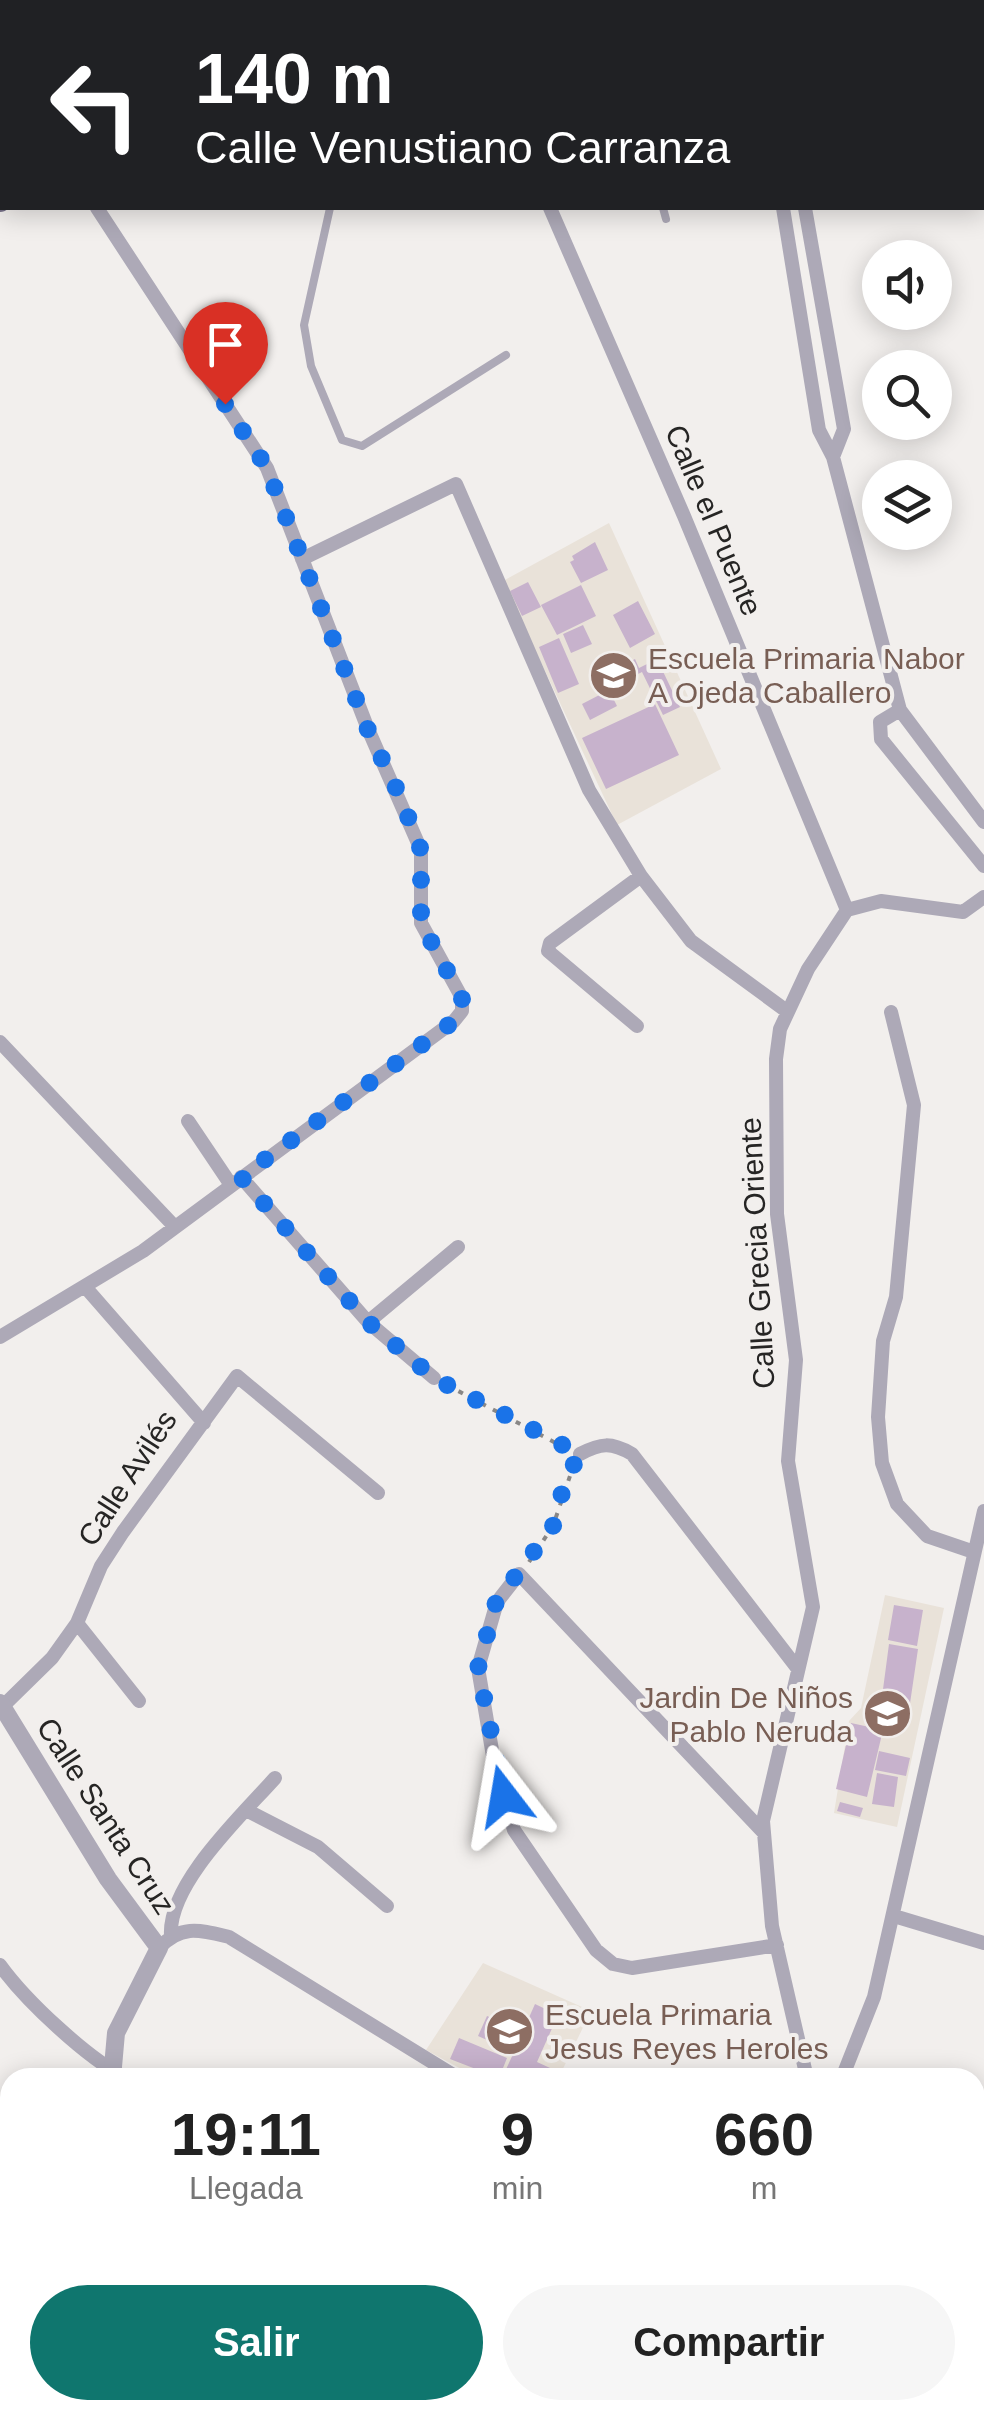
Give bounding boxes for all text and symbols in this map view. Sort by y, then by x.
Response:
icon: left [30,40,160,170]
text: 140 m [195,40,393,118]
text: Calle Venustiano Carranza [195,122,730,173]
map controls [862,240,952,550]
button: sound [862,240,952,330]
pin [183,302,268,405]
icon: arrive [198,317,253,372]
button: search [862,350,952,440]
street label: Calle el Puente [659,420,769,620]
button: layers [862,460,952,550]
place label: Escuela Primaria Nabor A Ojeda Caballero [648,642,965,709]
school or university icon: Escuela Primaria Nabor A Ojeda Caballero [587,649,639,701]
street label: Calle Grecia Oriente [733,1116,781,1390]
street label: Calle Avilés [71,1404,183,1552]
place label: Jardin De Niños Pablo Neruda [640,1681,853,1748]
school or university icon: Jardin De Niños Pablo Neruda [862,1688,914,1740]
street label: Calle Santa Cruz [30,1712,182,1920]
position arrow [452,1744,556,1848]
place label: Escuela Primaria Jesus Reyes Heroles [545,1998,828,2065]
school or university icon: Escuela Primaria Jesus Reyes Heroles [484,2005,536,2057]
text: 19:11 [171,2101,321,2168]
text: 9 [501,2101,534,2168]
text: 660 [714,2101,814,2168]
text: Llegada [189,2170,303,2206]
text: min [492,2170,543,2206]
text: m [751,2170,777,2206]
button: Salir [30,2285,483,2400]
button: Compartir [503,2285,955,2400]

